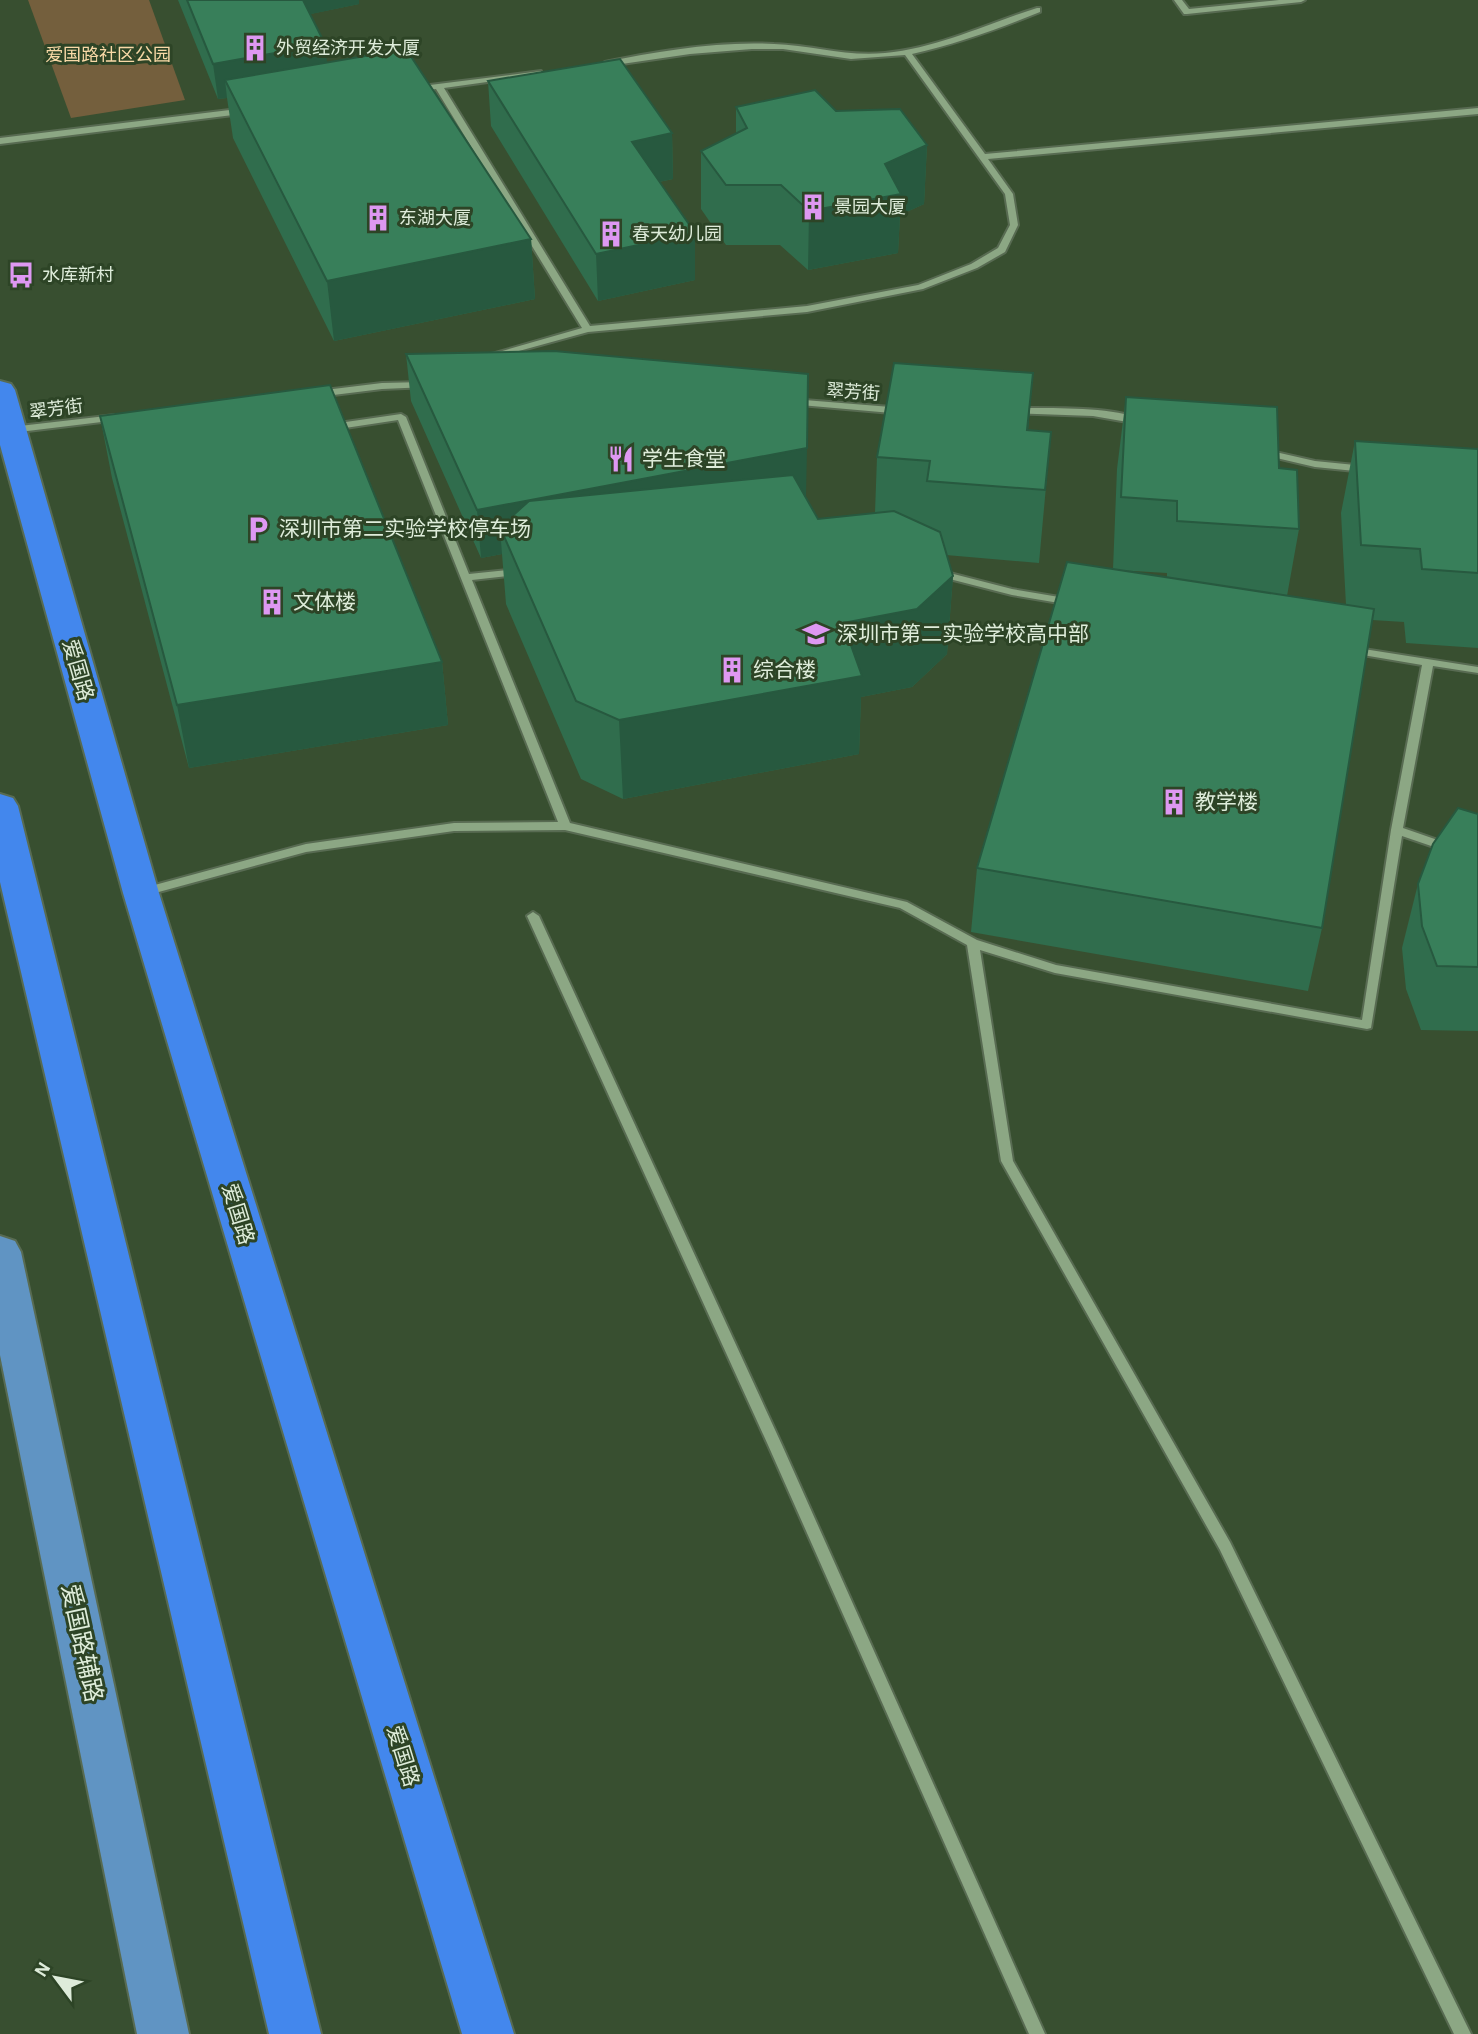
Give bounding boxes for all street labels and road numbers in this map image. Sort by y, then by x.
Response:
street label: 翠芳街 [825,380,881,404]
street label: 翠芳街 [28,396,84,422]
street label: 爱国路 [59,637,97,703]
street label: 爱国路 [218,1181,258,1247]
street label: 爱国路辅路 [57,1582,107,1704]
street label: 爱国路 [383,1723,423,1789]

